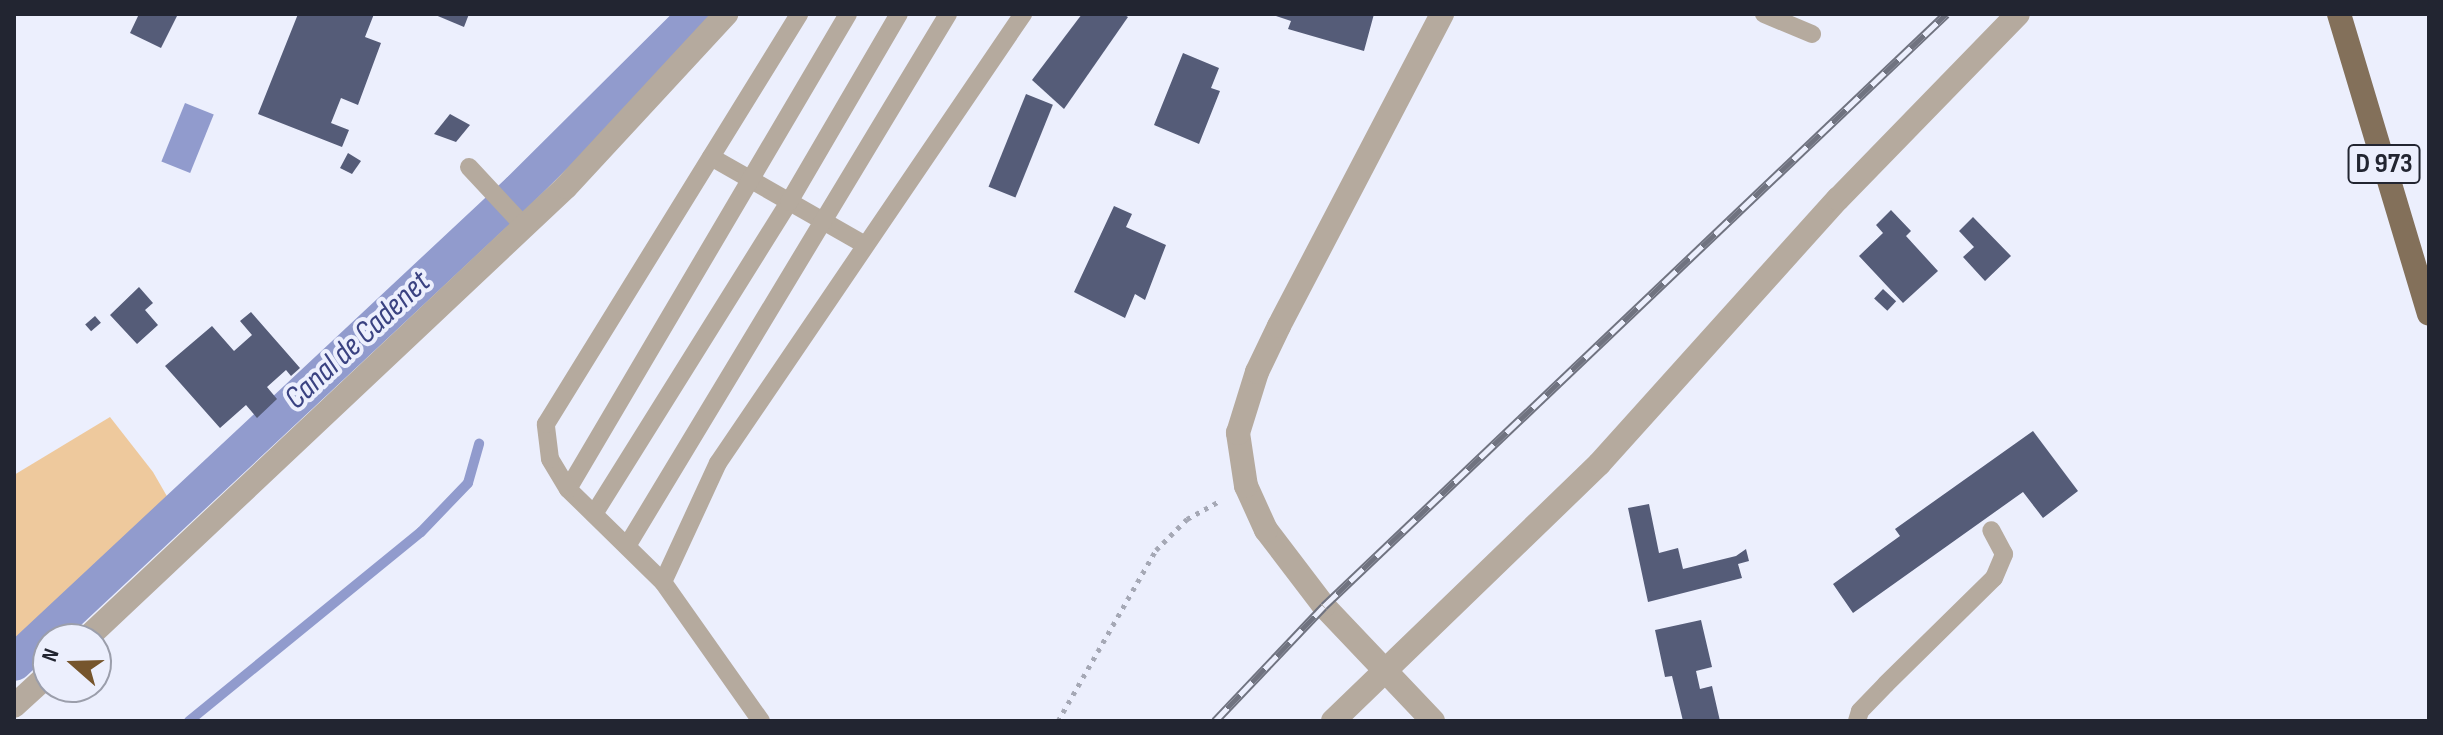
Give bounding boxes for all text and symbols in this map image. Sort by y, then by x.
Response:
road number: D 973 [2346,140,2422,188]
water label: Canal de Cadenet [277,264,439,418]
north arrow [32,623,112,703]
text: N [36,645,66,665]

